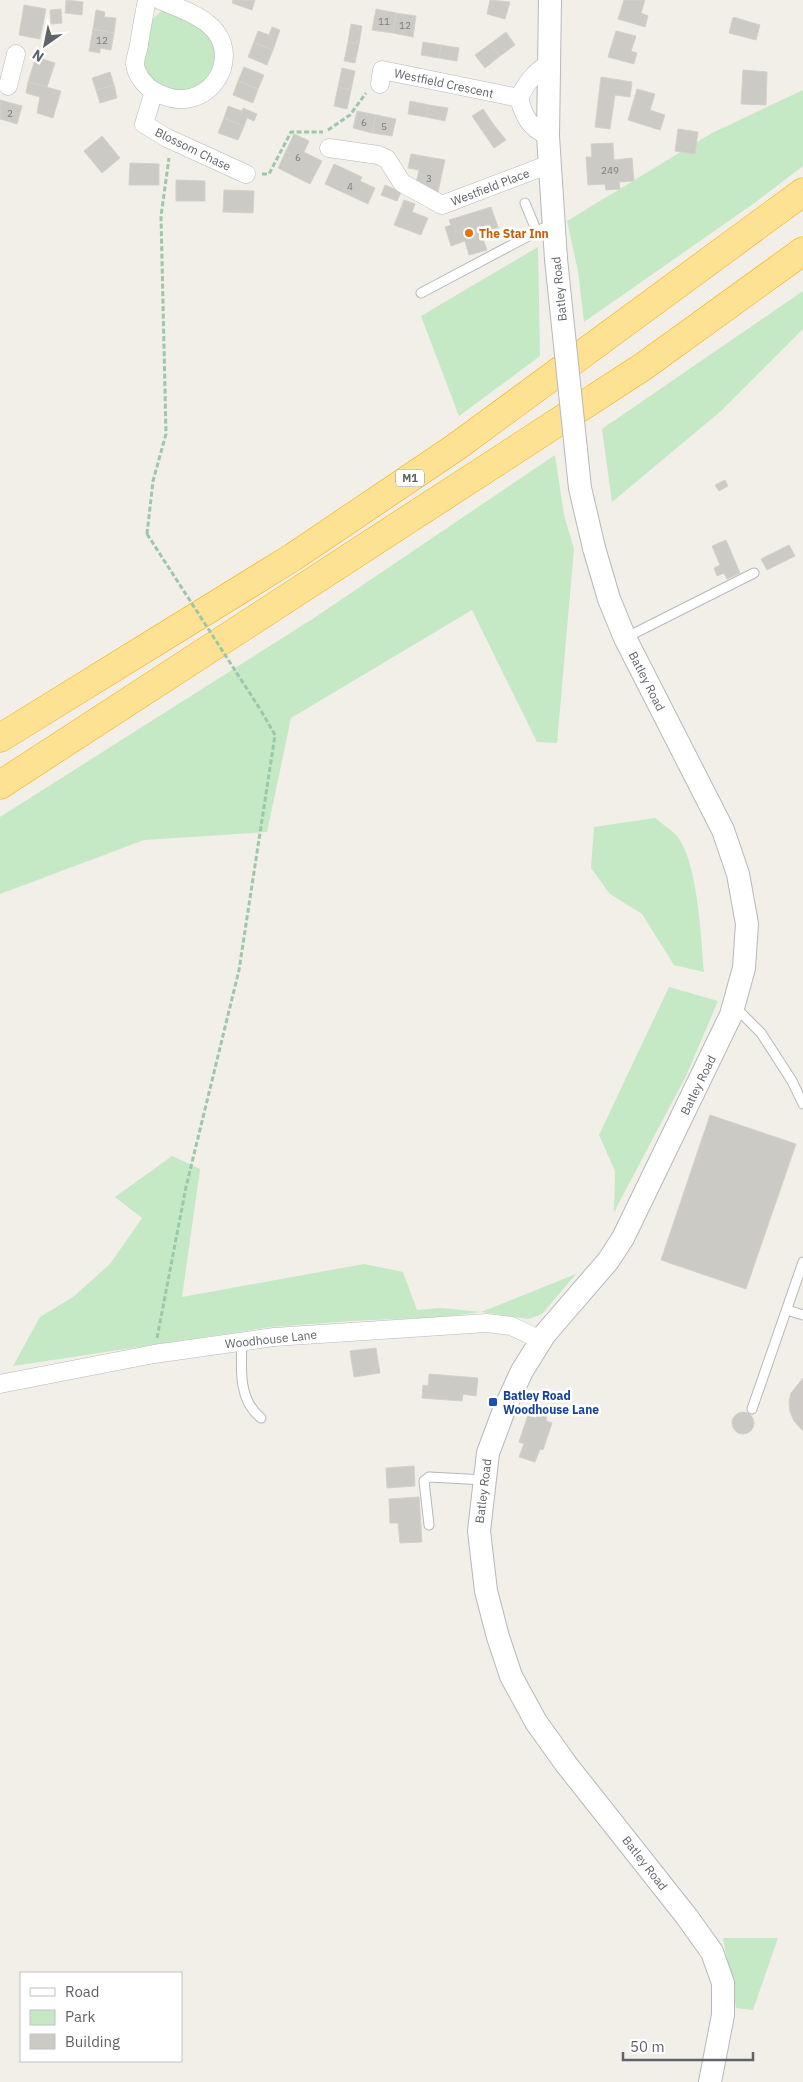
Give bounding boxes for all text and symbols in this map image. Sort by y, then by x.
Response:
house number: 11 [378,15,390,28]
house number: 12 [399,19,411,32]
north arrow [20,20,70,70]
house number: 12 [96,34,108,47]
text: N [29,46,47,66]
street label: Westfield Crescent [393,65,495,101]
house number: 2 [7,107,13,120]
house number: 6 [361,116,367,129]
house number: 5 [381,120,387,133]
street label: Blossom Chase [153,124,234,174]
house number: 6 [295,151,301,164]
house number: 249 [601,164,619,177]
street label: Westfield Place [449,165,532,209]
house number: 3 [426,172,432,185]
house number: 4 [347,180,353,193]
place label: The Star Inn [479,226,549,241]
marker: The Star Inn [463,227,475,239]
street label: Batley Road [548,256,570,322]
road number: M1 [396,469,424,486]
street label: Batley Road [626,649,668,713]
street label: Batley Road [677,1053,719,1117]
street label: Woodhouse Lane [224,1327,318,1351]
place label: Batley Road Woodhouse Lane [503,1388,599,1417]
marker: Batley Road Woodhouse Lane [487,1396,499,1408]
street label: Batley Road [472,1458,494,1524]
street label: Batley Road [619,1833,671,1893]
legend [20,1972,182,2062]
text: Road [65,1982,100,2001]
text: Park [65,2007,95,2026]
scale bar [623,2030,753,2062]
text: Building [65,2032,120,2051]
text: 50 m [630,2037,665,2056]

